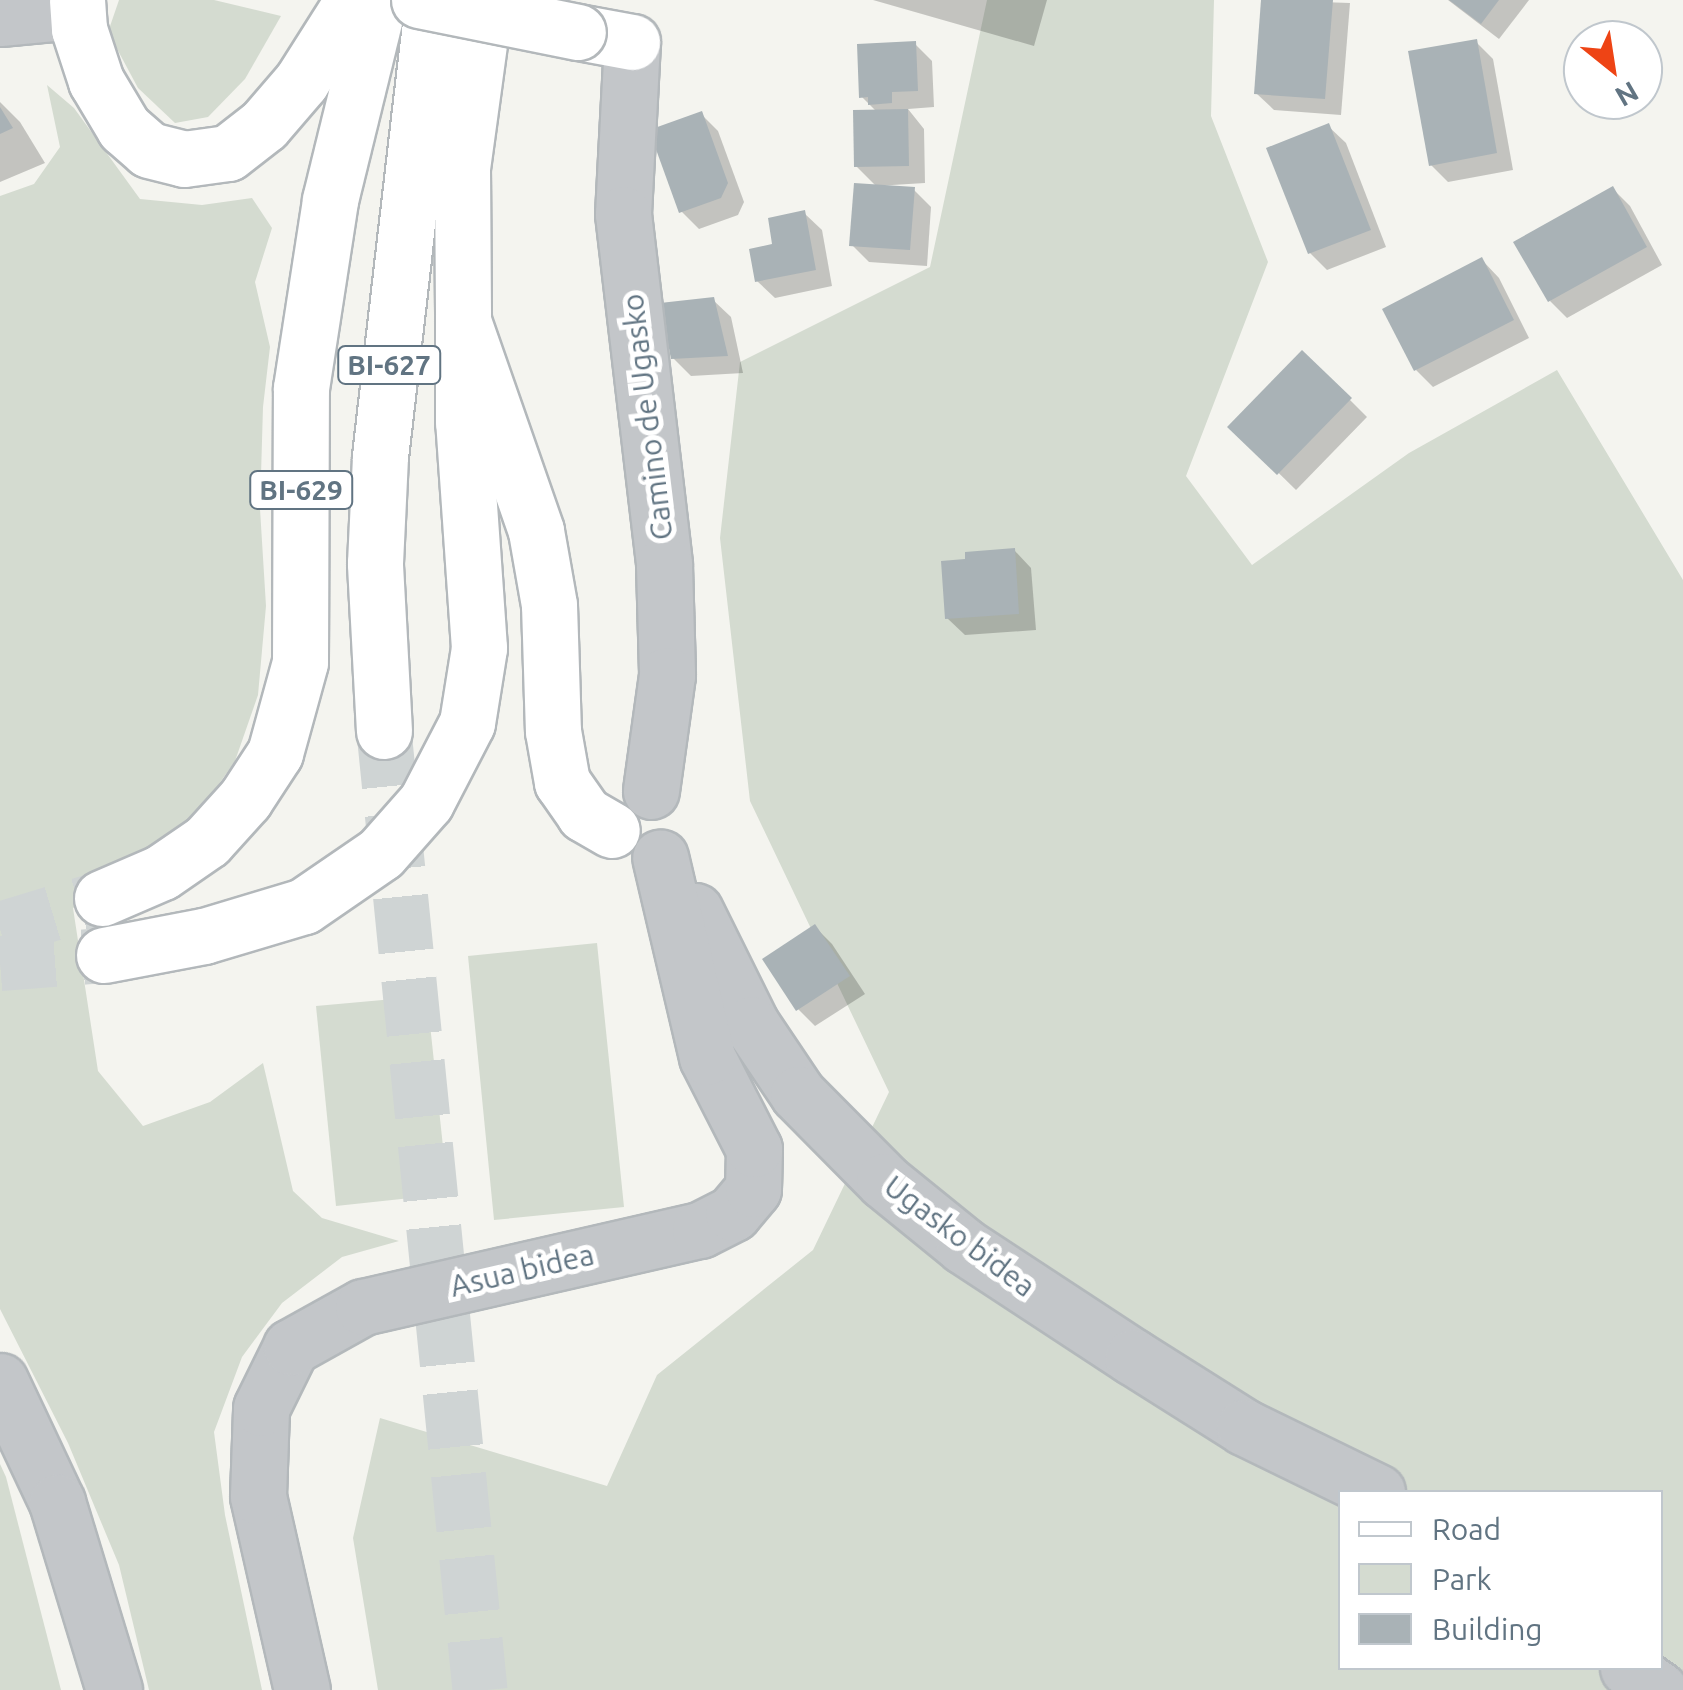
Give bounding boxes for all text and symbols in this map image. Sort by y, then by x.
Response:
north arrow [1563,20,1663,120]
text: N [1610,76,1644,113]
street label: Camino de Ugasko [614,292,680,542]
road number: BI-627 [336,342,442,388]
road number: BI-629 [248,467,354,513]
street label: Ugasko bidea [877,1168,1043,1304]
street label: Asua bidea [446,1236,598,1304]
legend [1338,1490,1663,1670]
text: Road [1432,1512,1501,1546]
text: Park [1432,1562,1492,1596]
text: Building [1432,1612,1543,1646]

